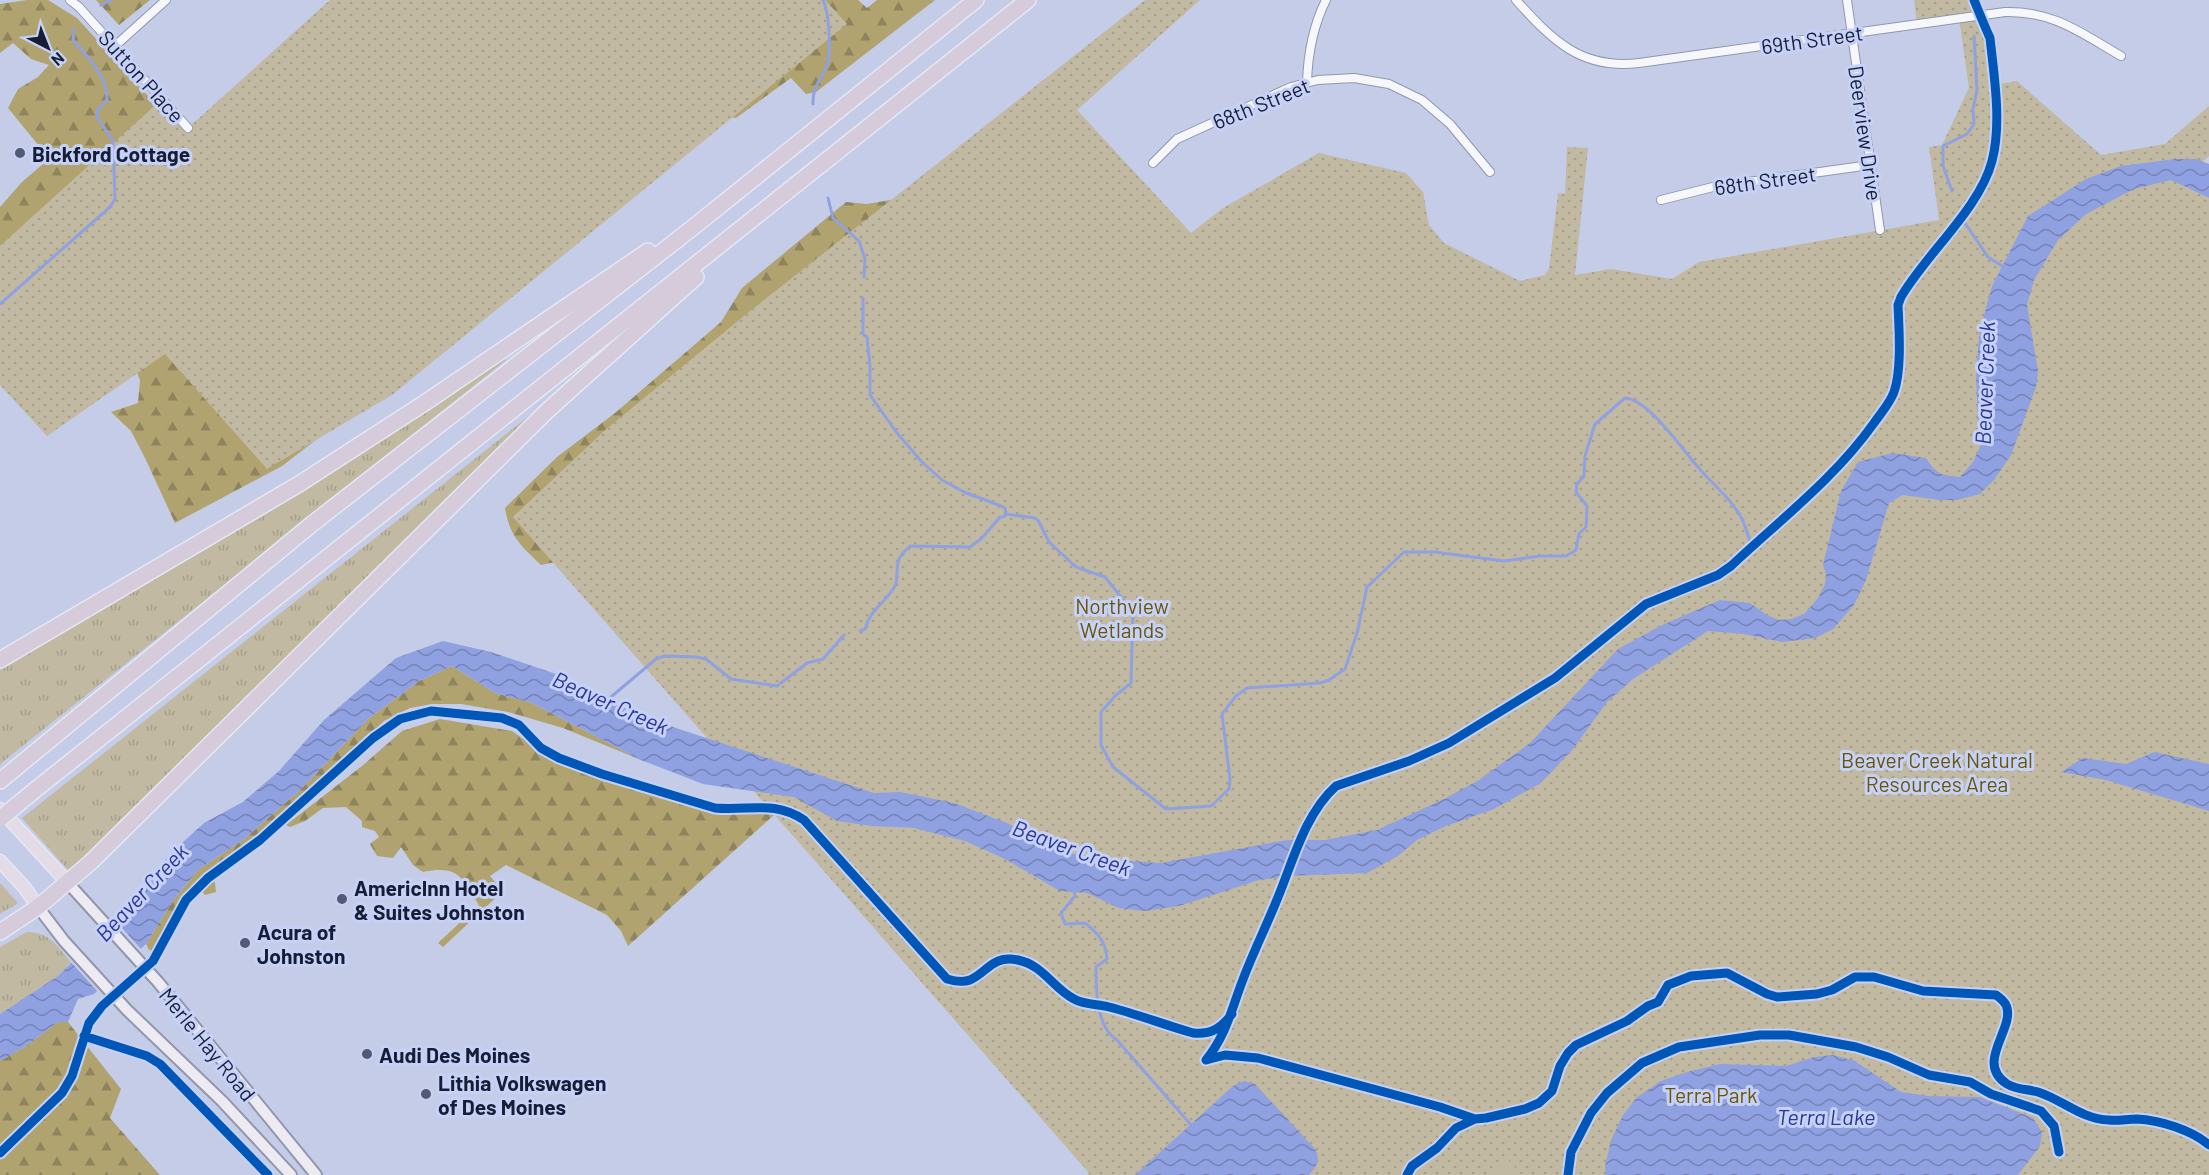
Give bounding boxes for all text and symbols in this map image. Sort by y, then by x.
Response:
north arrow [18,18,78,78]
street label: 69th Street [1760,20,1864,58]
street label: Sutton Place [94,25,190,127]
text: N [48,49,69,70]
street label: Deerview Drive [1844,64,1888,202]
street label: 68th Street [1209,72,1313,134]
place label: Bickford Cottage [32,141,190,166]
marker: Bickford Cottage [13,146,27,160]
street label: 68th Street [1713,161,1817,199]
water label: Beaver Creek [1969,320,1999,445]
park label: Northview Wetlands [1075,593,1169,642]
water label: Beaver Creek [549,665,673,739]
park label: Beaver Creek Natural Resources Area [1841,747,2033,796]
water label: Beaver Creek [1009,814,1135,880]
water label: Beaver Creek [89,838,193,946]
place label: AmericInn Hotel & Suites Johnston [354,875,525,924]
marker: AmericInn Hotel & Suites Johnston [335,892,349,906]
place label: Acura of Johnston [257,919,345,968]
marker: Acura of Johnston [238,936,252,950]
street label: Merle Hay Road [155,982,261,1106]
place label: Audi Des Moines [379,1042,530,1067]
marker: Audi Des Moines [360,1047,374,1061]
place label: Lithia Volkswagen of Des Moines [438,1070,606,1119]
park label: Terra Park [1664,1082,1758,1107]
marker: Lithia Volkswagen of Des Moines [419,1087,433,1101]
water label: Terra Lake [1777,1103,1875,1129]

